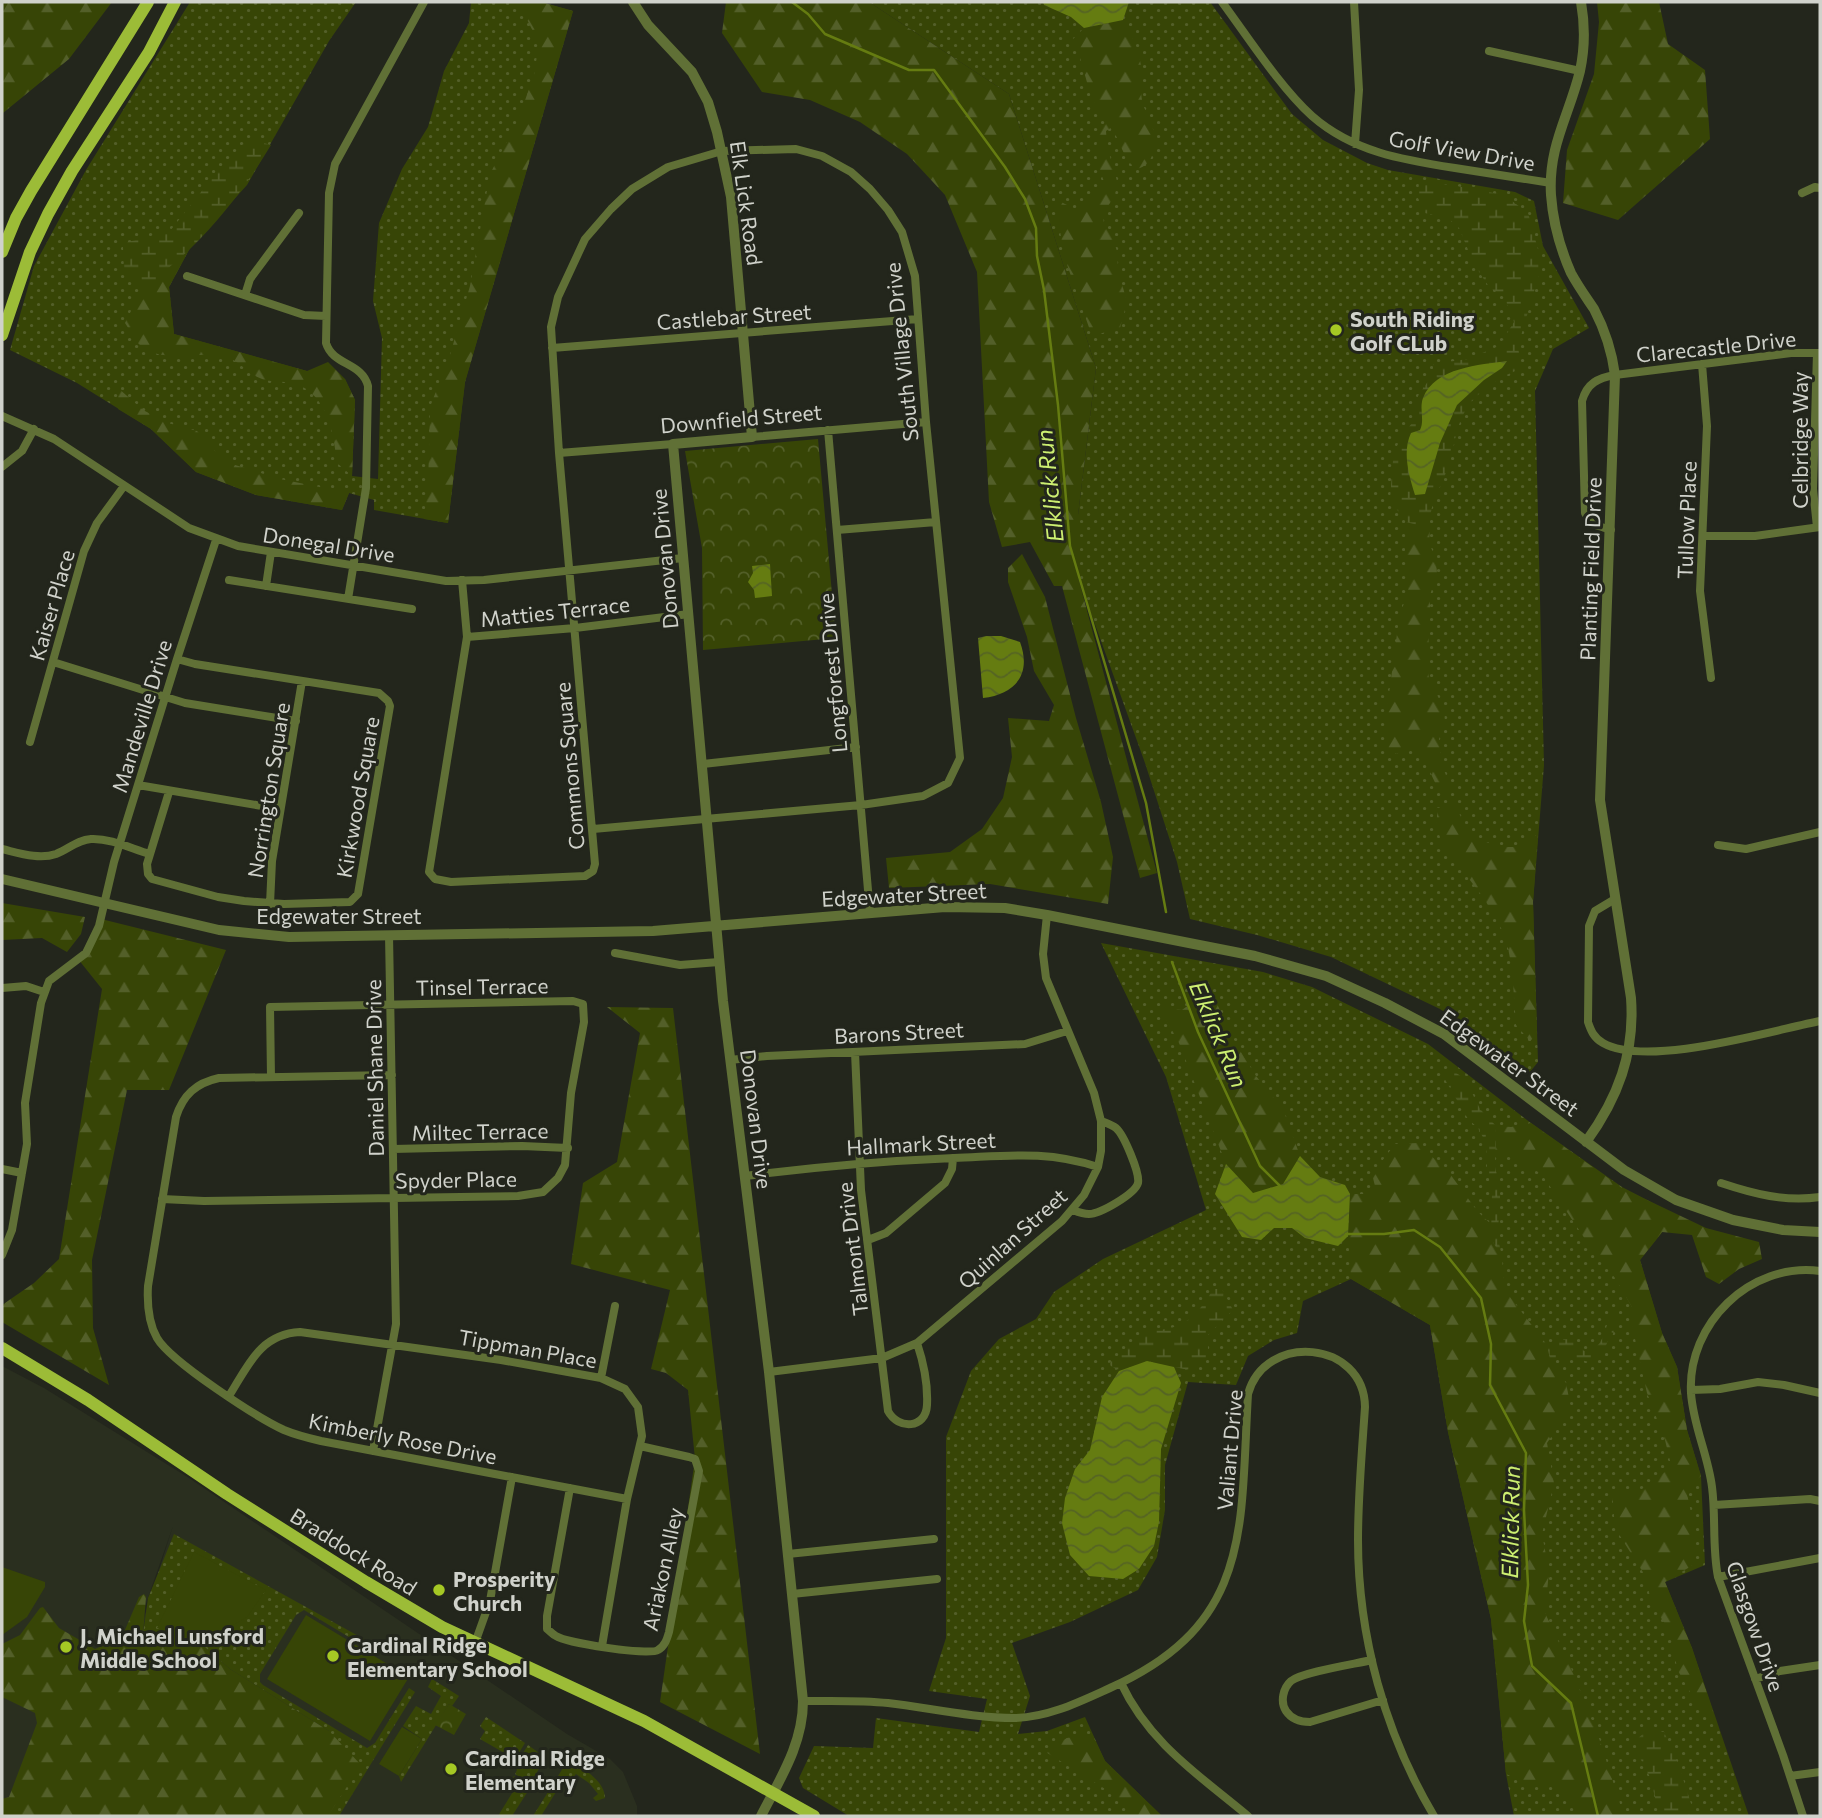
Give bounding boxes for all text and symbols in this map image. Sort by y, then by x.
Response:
street label: Golf View Drive [1387,125,1537,175]
street label: Elk Lick Road [726,139,768,267]
street label: South Village Drive [879,261,923,443]
street label: Castlebar Street [656,298,812,334]
place label: South Riding Golf CLub [1350,306,1475,355]
marker: South Riding Golf CLub [1328,322,1344,338]
street label: Clarecastle Drive [1635,325,1797,367]
street label: Celbridge Way [1787,371,1812,509]
street label: Downfield Street [659,398,823,438]
water label: Elklick Run [1029,428,1069,544]
street label: Tullow Place [1671,461,1701,579]
street label: Planting Field Drive [1574,477,1606,661]
street label: Donovan Drive [645,488,683,630]
street label: Donegal Drive [261,521,397,567]
street label: Kaiser Place [23,547,79,663]
street label: Matties Terrace [479,591,631,631]
street label: Longforest Drive [813,592,851,754]
street label: Mandeville Drive [106,637,176,795]
street label: Commons Square [549,681,589,851]
street label: Norrington Square [242,700,294,880]
street label: Kirkwood Square [331,714,383,880]
street label: Edgewater Street [821,877,987,911]
street label: Edgewater Street [256,903,422,928]
street label: Tinsel Terrace [415,972,549,1000]
water label: Elklick Run [1184,976,1254,1092]
street label: Daniel Shane Drive [360,979,388,1157]
street label: Edgewater Street [1436,1003,1584,1121]
street label: Barons Street [833,1016,965,1048]
street label: Donovan Drive [736,1048,778,1190]
street label: Miltec Terrace [411,1117,549,1145]
street label: Hallmark Street [846,1127,996,1159]
street label: Spyder Place [395,1165,517,1193]
street label: Talmont Drive [831,1181,873,1317]
street label: Quinlan Street [952,1183,1072,1293]
street label: Tippman Place [457,1324,599,1372]
street label: Valiant Drive [1211,1388,1247,1512]
street label: Kimberly Rose Drive [307,1408,499,1468]
water label: Elklick Run [1495,1465,1525,1579]
street label: Braddock Road [286,1502,422,1600]
street label: Ariakon Alley [637,1505,687,1633]
street label: Glasgow Drive [1722,1558,1790,1694]
place label: Prosperity Church [453,1566,556,1615]
marker: Prosperity Church [431,1582,447,1598]
place label: J. Michael Lunsford Middle School [80,1623,264,1672]
place label: Cardinal Ridge Elementary School [347,1632,528,1681]
marker: J. Michael Lunsford Middle School [58,1639,74,1655]
marker: Cardinal Ridge Elementary School [325,1648,341,1664]
place label: Cardinal Ridge Elementary [465,1745,605,1794]
marker: Cardinal Ridge Elementary [443,1761,459,1777]

